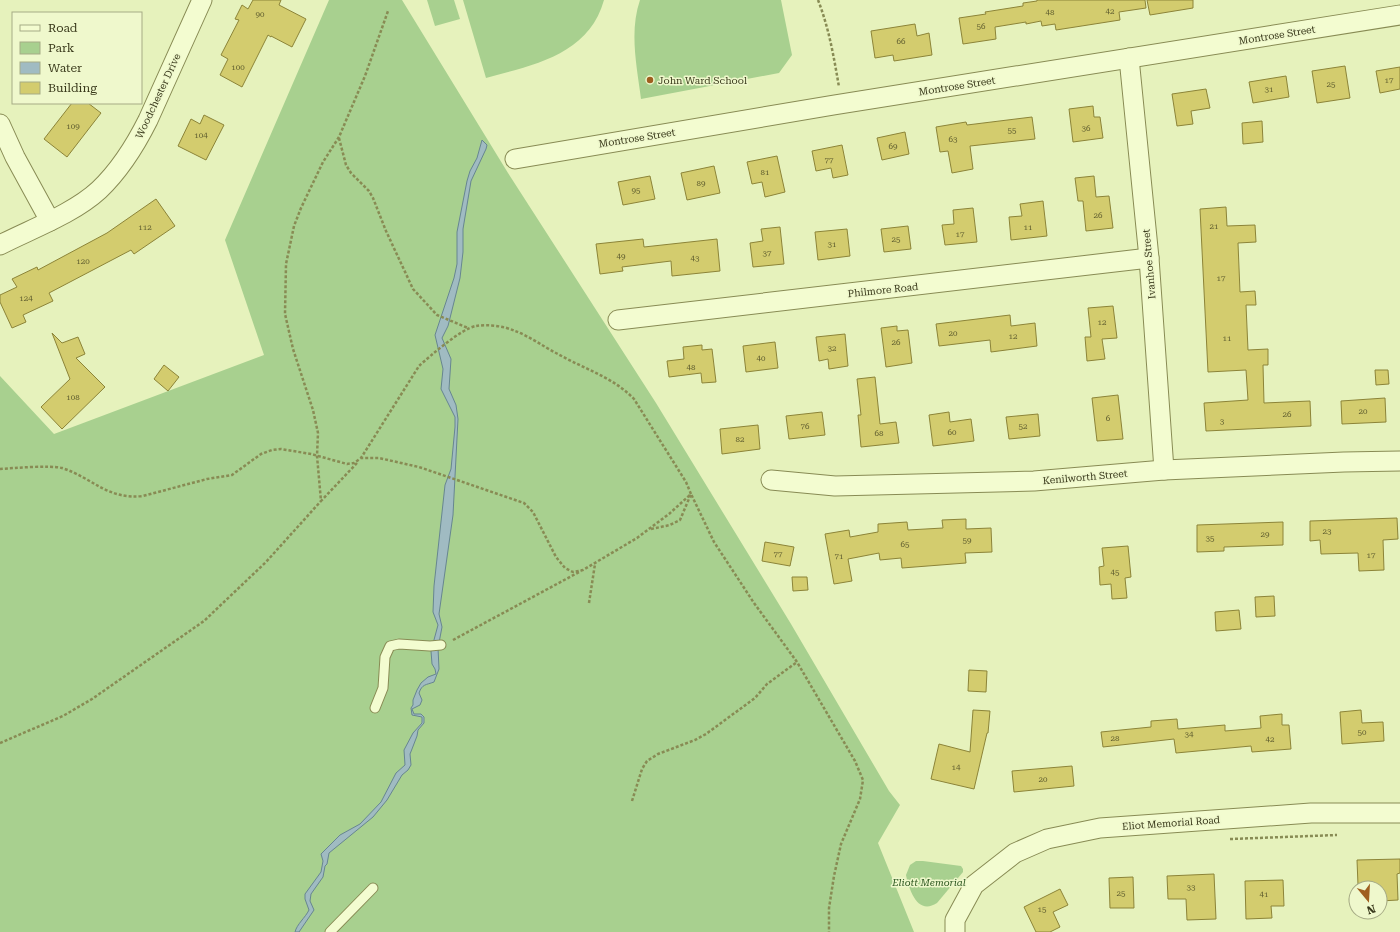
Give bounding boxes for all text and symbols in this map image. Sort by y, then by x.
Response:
house number: 42 [1106,7,1115,16]
house number: 48 [1046,8,1055,17]
house number: 90 [256,10,265,19]
legend [12,12,142,104]
text: Road [48,21,78,35]
house number: 56 [977,22,986,31]
street label: Montrose Street [1238,23,1316,46]
house number: 66 [897,37,906,46]
text: Park [48,41,75,55]
street label: Woodchester Drive [133,51,183,140]
text: Water [48,61,82,75]
house number: 100 [231,63,245,72]
street label: Montrose Street [918,74,996,97]
marker: John Ward School [645,75,655,85]
place label: John Ward School [658,75,747,86]
house number: 17 [1385,76,1394,85]
house number: 25 [1327,80,1336,89]
text: Building [48,81,97,95]
house number: 31 [1265,85,1274,94]
house number: 109 [66,122,80,131]
house number: 36 [1082,124,1091,133]
street label: Montrose Street [598,126,676,149]
house number: 55 [1008,126,1017,135]
house number: 104 [194,131,208,140]
house number: 63 [949,135,958,144]
house number: 69 [889,142,898,151]
house number: 77 [825,156,834,165]
house number: 81 [761,168,770,177]
house number: 89 [697,179,706,188]
house number: 95 [632,186,641,195]
house number: 26 [1094,211,1103,220]
house number: 21 [1210,222,1219,231]
house number: 112 [138,223,152,232]
house number: 11 [1024,223,1033,232]
street label: Ivanhoe Street [1140,228,1158,300]
house number: 17 [956,230,965,239]
house number: 25 [892,235,901,244]
house number: 31 [828,240,837,249]
house number: 37 [763,249,772,258]
house number: 49 [617,252,626,261]
house number: 43 [691,254,700,263]
house number: 120 [76,257,90,266]
house number: 17 [1217,274,1226,283]
street label: Philmore Road [847,281,919,299]
house number: 124 [19,294,33,303]
house number: 12 [1098,318,1107,327]
house number: 20 [949,329,958,338]
house number: 12 [1009,332,1018,341]
house number: 11 [1223,334,1232,343]
house number: 26 [892,338,901,347]
house number: 32 [828,344,837,353]
house number: 40 [757,354,766,363]
house number: 48 [687,363,696,372]
house number: 108 [66,393,80,402]
house number: 20 [1359,407,1368,416]
house number: 26 [1283,410,1292,419]
house number: 6 [1106,414,1111,423]
house number: 3 [1220,417,1225,426]
house number: 76 [801,422,810,431]
house number: 52 [1019,422,1028,431]
house number: 60 [948,428,957,437]
house number: 68 [875,429,884,438]
house number: 82 [736,435,745,444]
street label: Kenilworth Street [1042,468,1128,486]
house number: 23 [1323,527,1332,536]
house number: 29 [1261,530,1270,539]
house number: 35 [1206,534,1215,543]
house number: 59 [963,536,972,545]
house number: 65 [901,540,910,549]
house number: 77 [774,550,783,559]
house number: 17 [1367,551,1376,560]
house number: 71 [835,552,844,561]
house number: 45 [1111,568,1120,577]
house number: 50 [1358,728,1367,737]
house number: 34 [1185,730,1194,739]
house number: 28 [1111,734,1120,743]
house number: 42 [1266,735,1275,744]
house number: 14 [952,763,961,772]
house number: 20 [1039,775,1048,784]
street label: Eliot Memorial Road [1122,814,1221,832]
park label: Eliott Memorial [891,877,966,888]
north arrow [1348,880,1388,920]
house number: 33 [1187,883,1196,892]
house number: 25 [1117,889,1126,898]
house number: 41 [1260,890,1269,899]
text: N [1364,902,1377,917]
house number: 15 [1038,905,1047,914]

